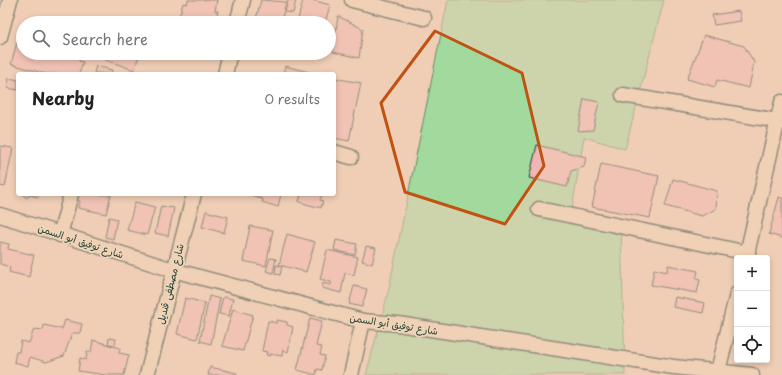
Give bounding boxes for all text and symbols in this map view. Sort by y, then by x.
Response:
search box [16,16,336,60]
icon: search [30,27,52,49]
text: Search here [62,27,148,50]
text: Nearby [32,85,94,111]
text: 0 results [265,89,320,108]
street label: شارع توفيق أبو السمن [36,220,126,262]
street label: شارع مصطفى قنديل [152,242,188,326]
map controls [734,255,770,363]
button: + [734,255,770,291]
button: − [734,291,770,327]
street label: شارع توفيق أبو السمن [349,309,440,339]
button: locate [734,327,770,363]

